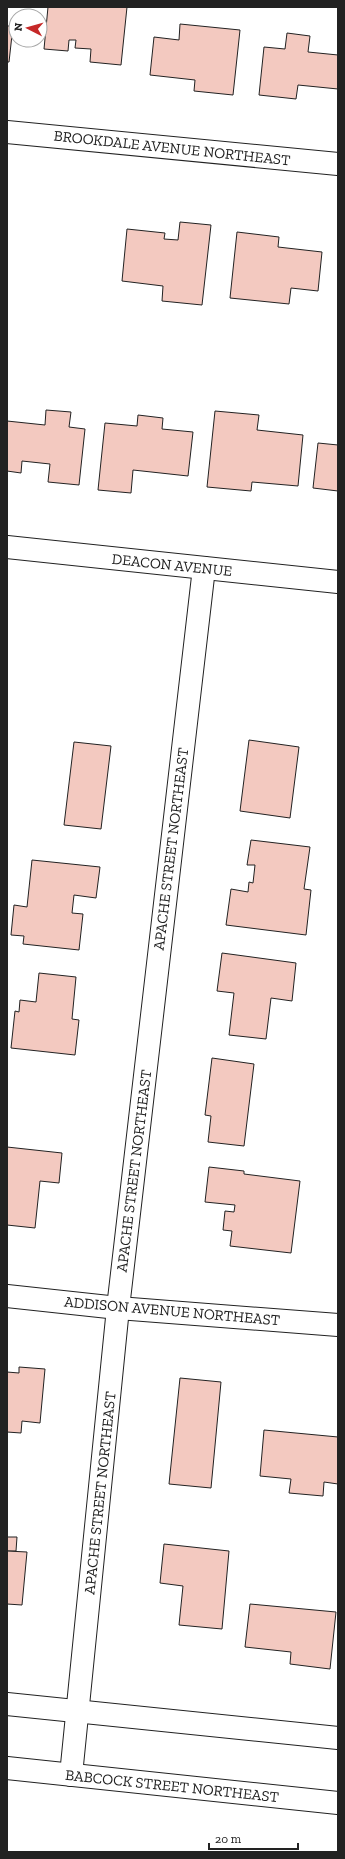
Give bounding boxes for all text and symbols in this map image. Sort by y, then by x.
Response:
north arrow [8,8,48,48]
text: N [12,22,26,32]
street label: BROOKDALE AVENUE NORTHEAST [53,127,291,169]
street label: DEACON AVENUE [111,550,233,580]
street label: APACHE STREET NORTHEAST [150,747,192,951]
street label: APACHE STREET NORTHEAST [113,1069,155,1273]
street label: ADDISON AVENUE NORTHEAST [63,1293,281,1329]
street label: APACHE STREET NORTHEAST [80,1391,120,1595]
street label: BABCOCK STREET NORTHEAST [64,1766,280,1806]
scale bar [209,1825,298,1851]
text: 20 m [215,1832,242,1846]

